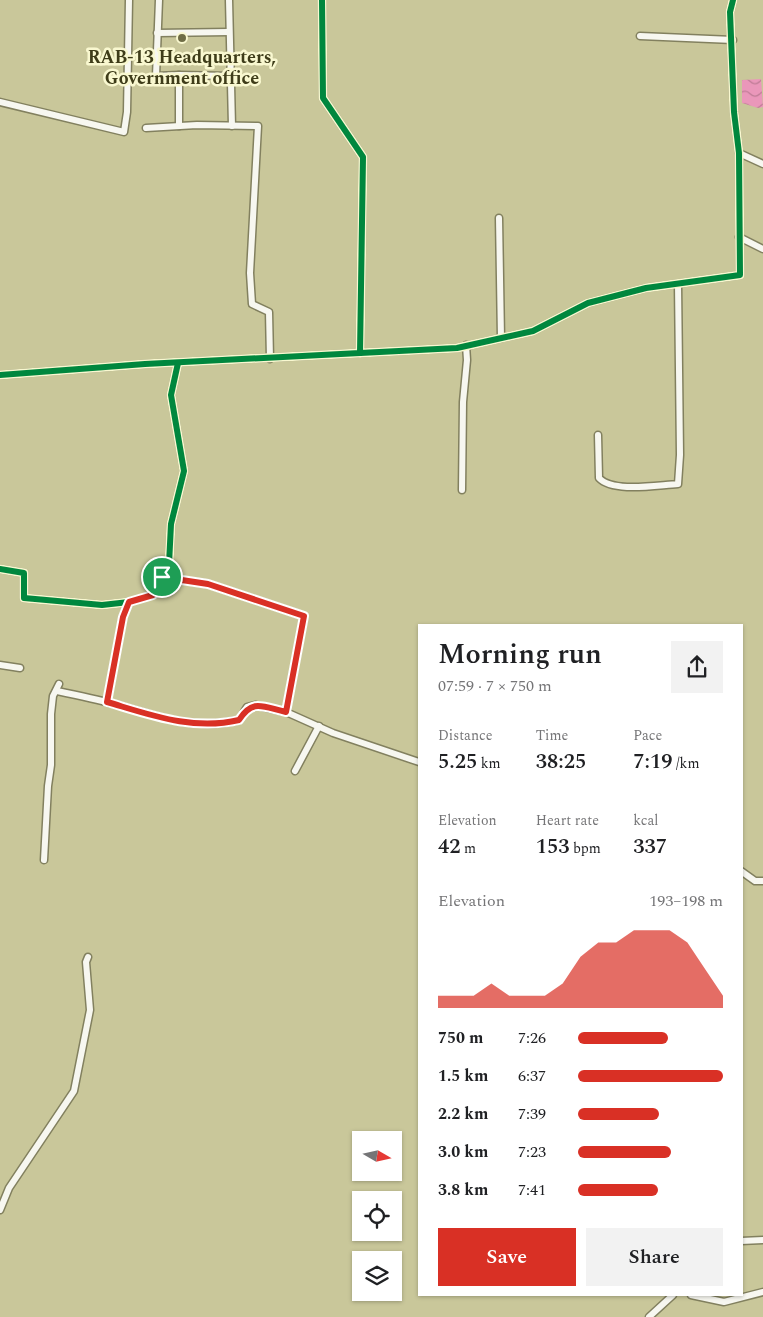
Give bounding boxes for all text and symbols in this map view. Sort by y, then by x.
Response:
marker: RAB-13 Headquarters, Government office [176,32,188,44]
place label: RAB-13 Headquarters, Government office [88,44,276,92]
pin [141,556,183,598]
icon: arrive [148,563,176,591]
text: Morning run [438,633,602,676]
button: share [671,641,723,693]
text: 07:59 · 7 × 750 m [438,674,552,698]
text: Distance [438,725,493,746]
text: Time [536,725,568,746]
text: Pace [633,725,662,746]
text: 5.25 [438,746,477,778]
text: 38:25 [536,746,586,778]
text: 7:19 [633,746,673,778]
text: km [477,753,501,774]
text: /km [673,753,699,774]
text: Elevation [438,810,497,831]
text: Heart rate [536,810,599,831]
text: kcal [633,810,658,831]
text: 42 [438,831,461,863]
text: 153 [536,831,569,863]
text: 337 [633,831,667,863]
text: m [461,838,476,859]
text: bpm [569,838,601,859]
text: Elevation [438,889,505,913]
text: 193–198 m [649,889,723,913]
text: 750 m [438,1026,483,1050]
text: 7:26 [518,1026,546,1050]
text: 1.5 km [438,1064,488,1088]
text: 6:37 [518,1064,546,1088]
text: 2.2 km [438,1102,488,1126]
text: 7:39 [518,1102,546,1126]
north arrow [352,1131,402,1181]
map controls [352,1131,402,1301]
text: 3.0 km [438,1140,488,1164]
text: 7:23 [518,1140,546,1164]
text: 3.8 km [438,1178,488,1202]
text: 7:41 [518,1178,546,1202]
button: locate [352,1191,402,1241]
button: Save [438,1228,576,1286]
button: Share [586,1228,723,1286]
button: layers [352,1251,402,1301]

